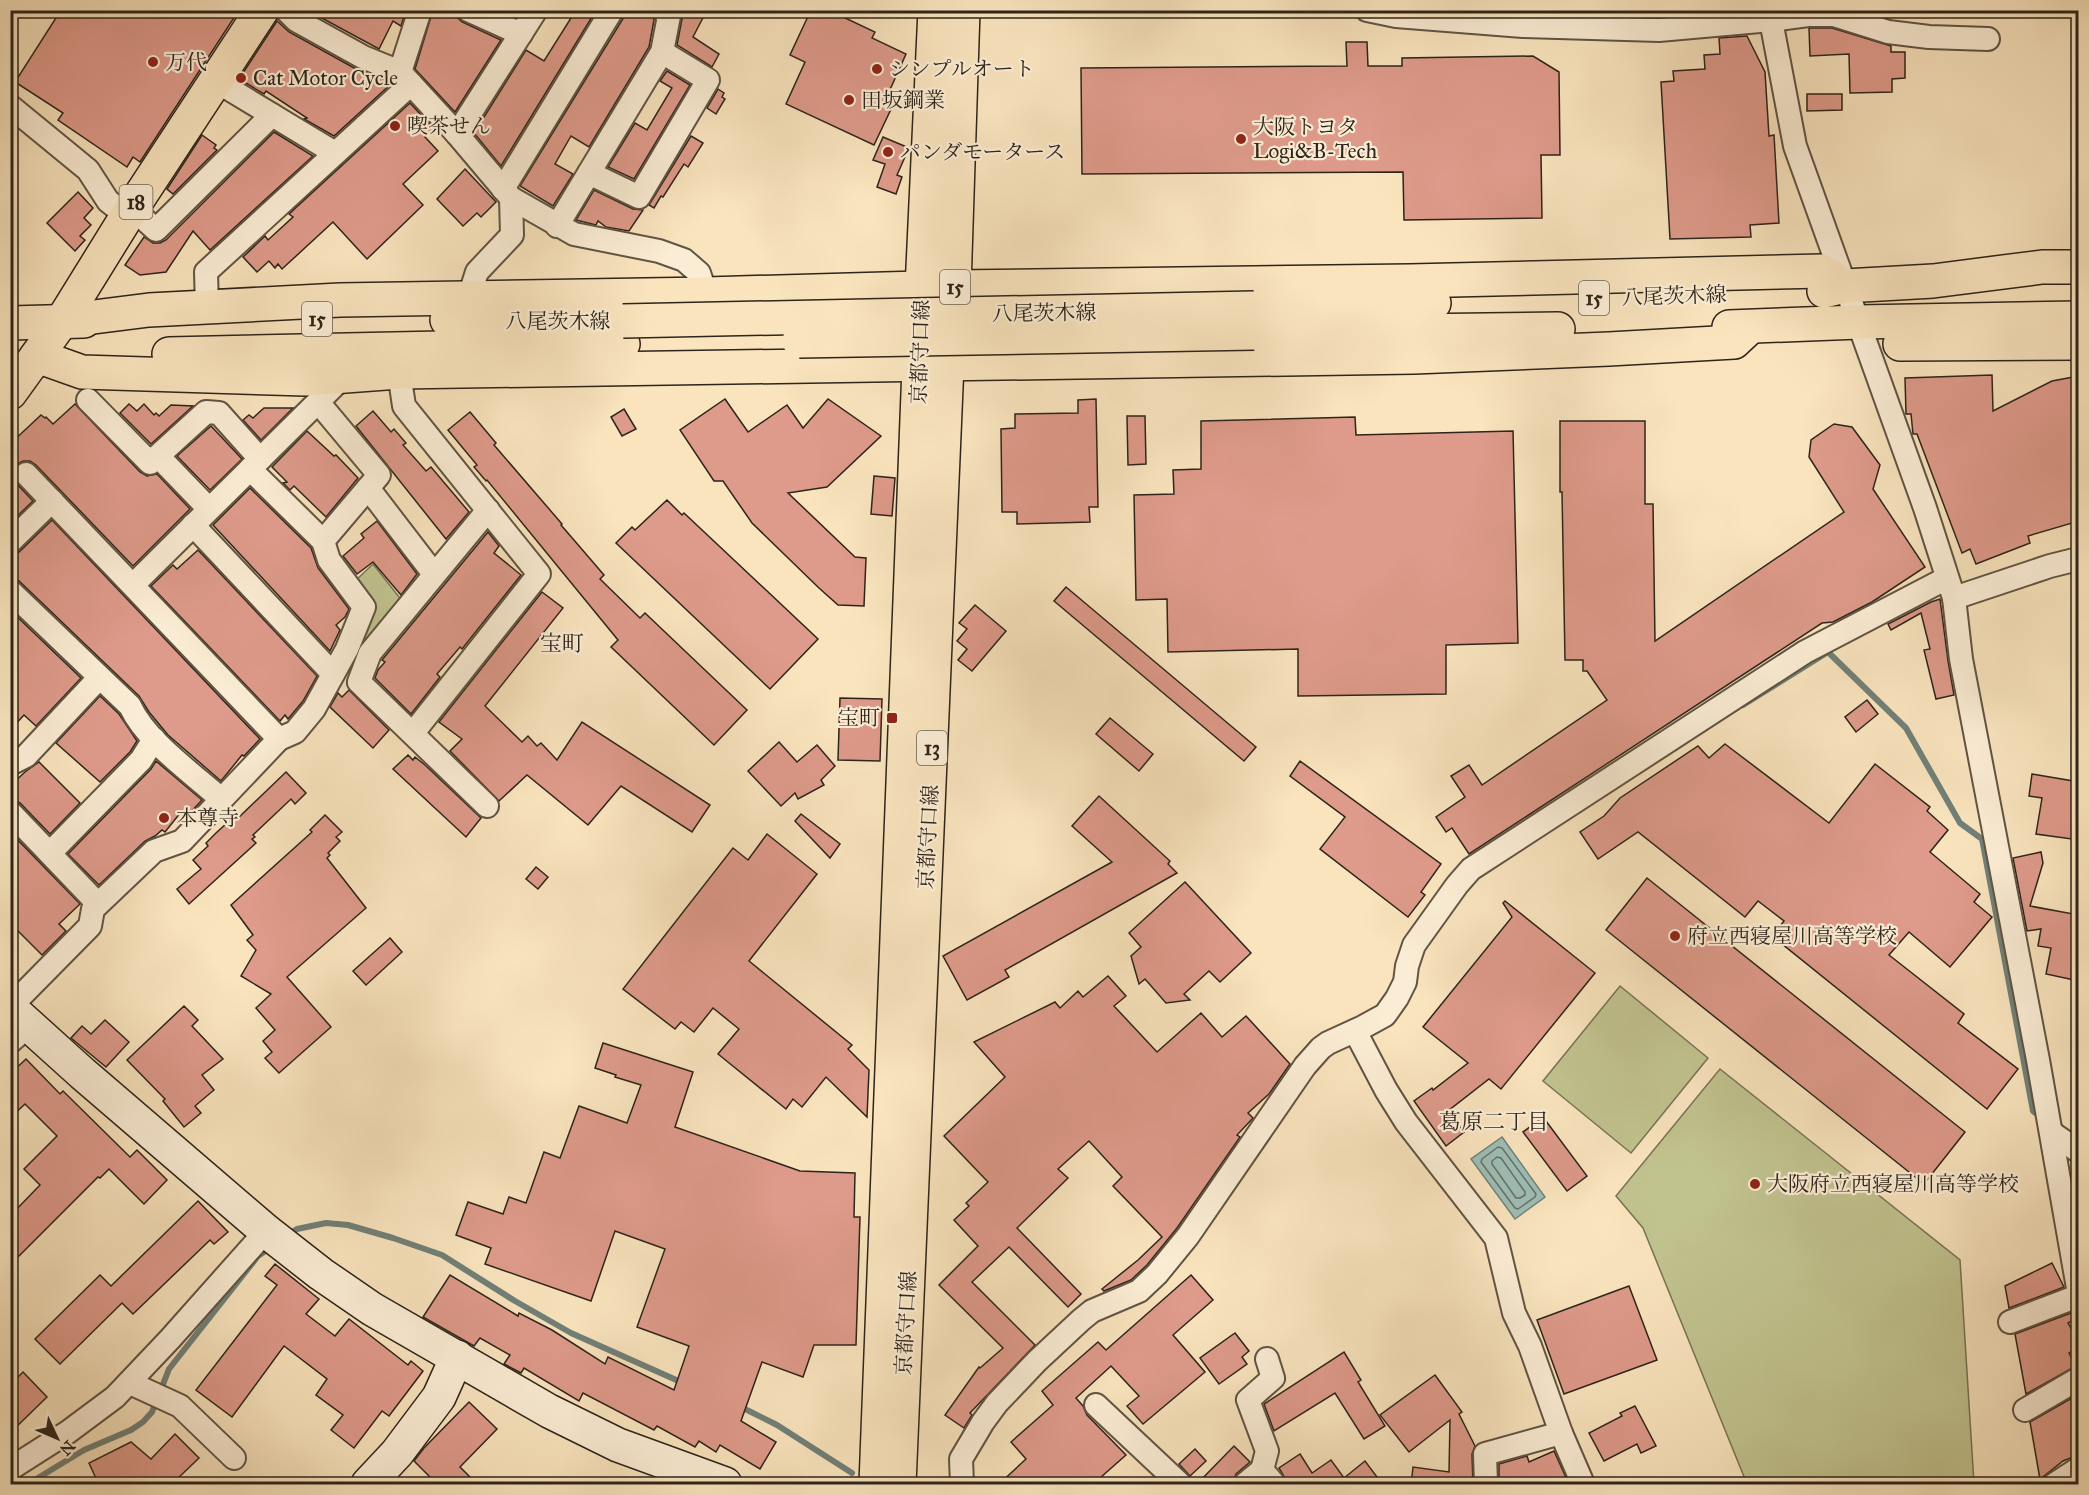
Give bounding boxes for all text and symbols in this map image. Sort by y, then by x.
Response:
place label: 万代 [165,49,207,75]
marker: 万代 [146,55,160,69]
place label: シンプルオート [889,56,1035,82]
marker: シンプルオート [870,62,884,76]
place label: Cat Motor Cycle [253,65,398,91]
marker: Cat Motor Cycle [234,71,248,85]
place label: 田坂鋼業 [861,87,945,113]
marker: 田坂鋼業 [842,93,856,107]
place label: 喫茶せん [407,113,491,139]
place label: 大阪トヨタ Logi&B-Tech [1253,114,1377,164]
marker: 喫茶せん [388,119,402,133]
marker: 大阪トヨタ Logi&B-Tech [1234,132,1248,146]
place label: パンダモータース [900,139,1065,165]
marker: パンダモータース [881,145,895,159]
road number: 18 [120,185,152,219]
road number: 15 [940,270,970,304]
road number: 15 [1579,281,1609,315]
street label: 八尾茨木線 [1621,281,1727,311]
street label: 京都守口線 [905,299,935,405]
street label: 八尾茨木線 [991,299,1097,327]
road number: 15 [302,302,332,336]
street label: 八尾茨木線 [506,308,611,334]
district label: 宝町 [540,630,584,657]
place label: 宝町 [838,705,880,731]
marker: 宝町 [885,711,899,725]
road number: 13 [917,731,947,765]
street label: 京都守口線 [912,784,944,890]
place label: 本尊寺 [176,805,239,831]
marker: 本尊寺 [157,811,171,825]
place label: 府立西寝屋川高等学校 [1687,923,1897,949]
marker: 府立西寝屋川高等学校 [1668,929,1682,943]
district label: 葛原二丁目 [1439,1108,1549,1135]
place label: 大阪府立西寝屋川高等学校 [1767,1171,2019,1197]
marker: 大阪府立西寝屋川高等学校 [1748,1177,1762,1191]
street label: 京都守口線 [890,1270,922,1376]
north arrow [27,1408,87,1468]
text: N [56,1437,79,1460]

